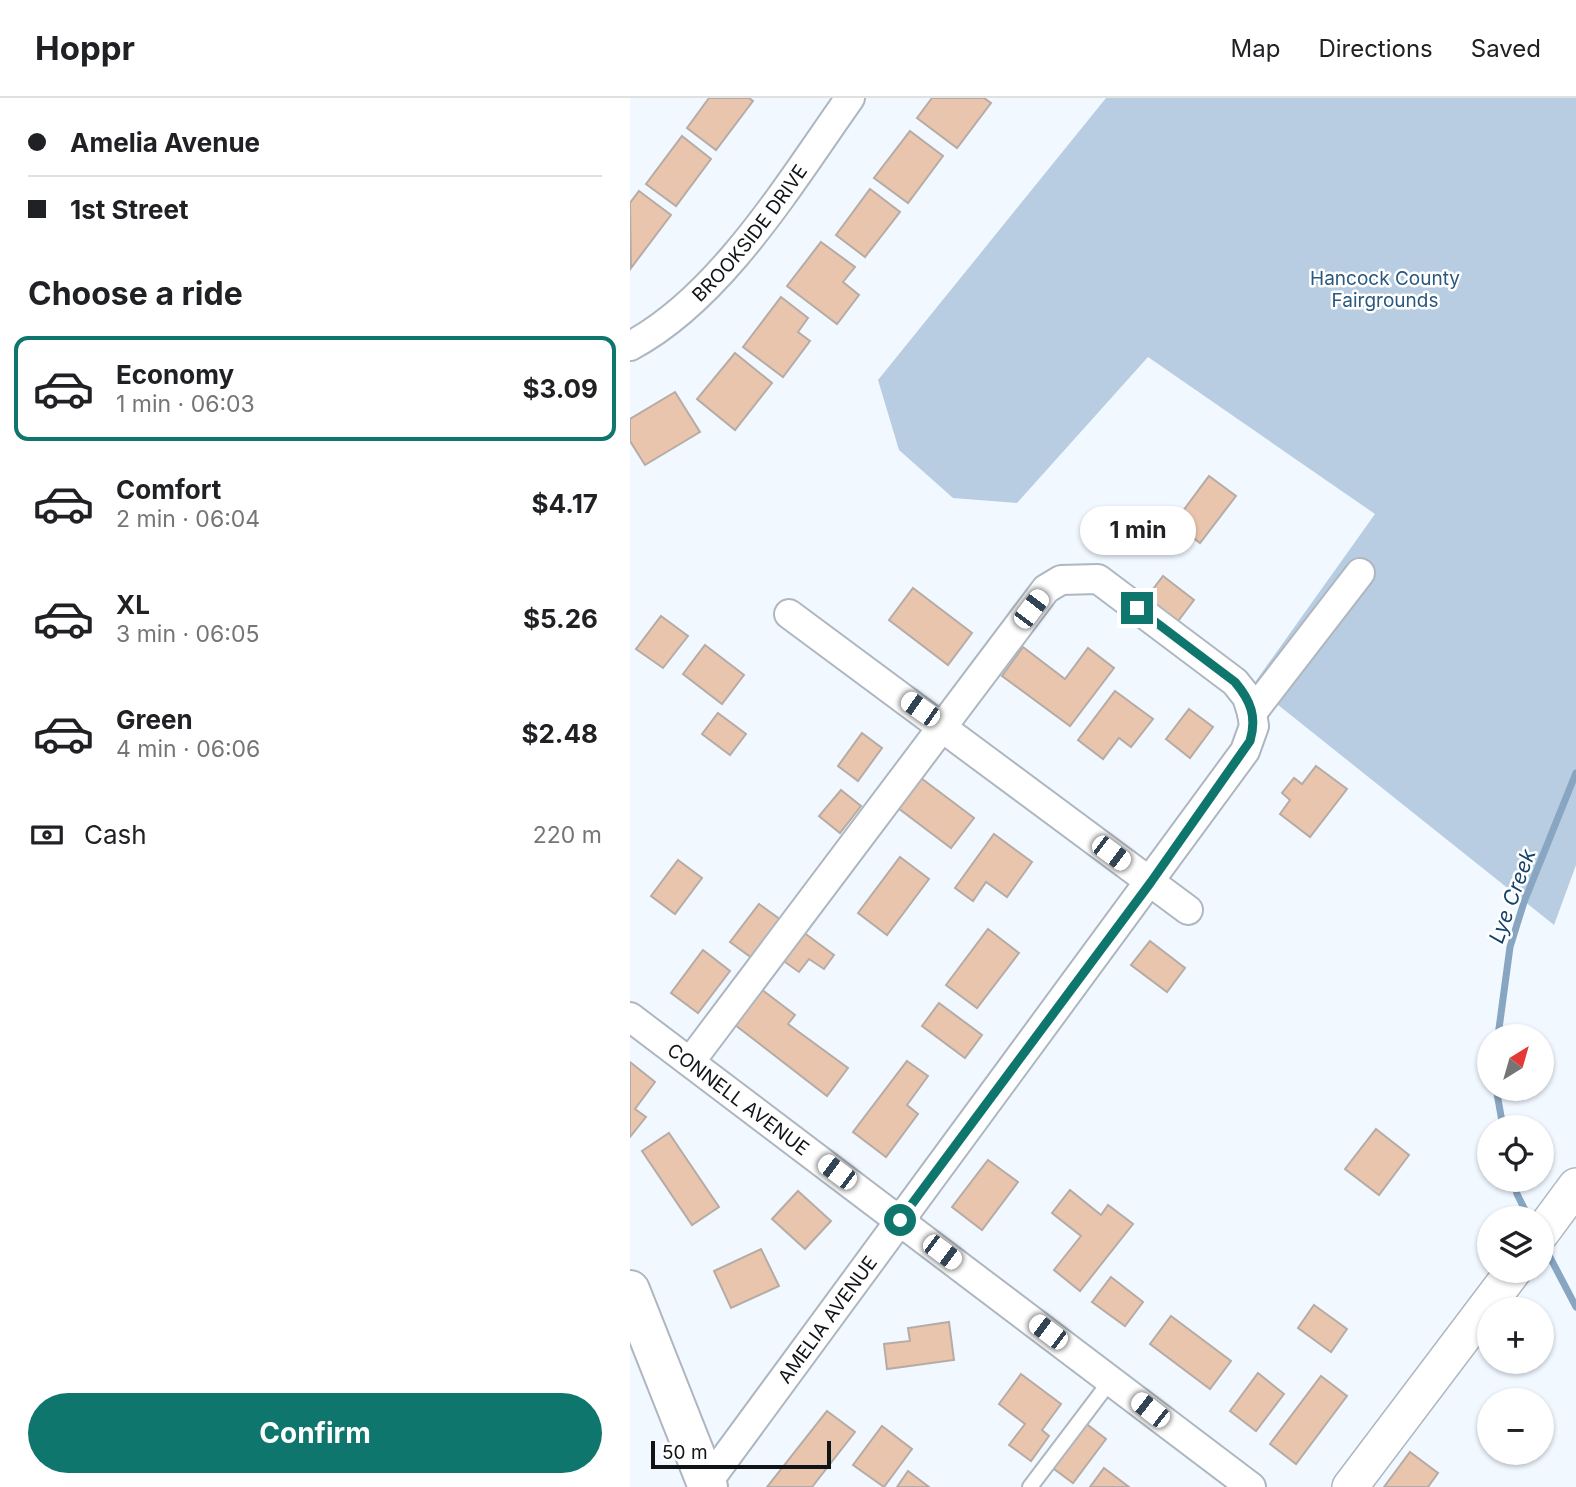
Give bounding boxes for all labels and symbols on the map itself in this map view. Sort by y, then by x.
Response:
street label: BROOKSIDE DRIVE [687,160,812,306]
park label: Hancock County Fairgrounds [1310,267,1460,312]
callout: 1 min [1079,506,1195,556]
car [1010,586,1053,632]
route end [1121,592,1153,624]
car [897,688,944,730]
car [1088,832,1135,874]
water label: Lye Creek [1483,845,1541,947]
north arrow [1477,1024,1554,1101]
street label: CONNELL AVENUE [663,1038,814,1160]
car [814,1151,861,1193]
route start [884,1204,916,1236]
car [919,1231,966,1273]
street label: AMELIA AVENUE [773,1251,882,1388]
car [1025,1311,1072,1353]
car [1127,1389,1174,1431]
scale bar [651,1438,831,1470]

